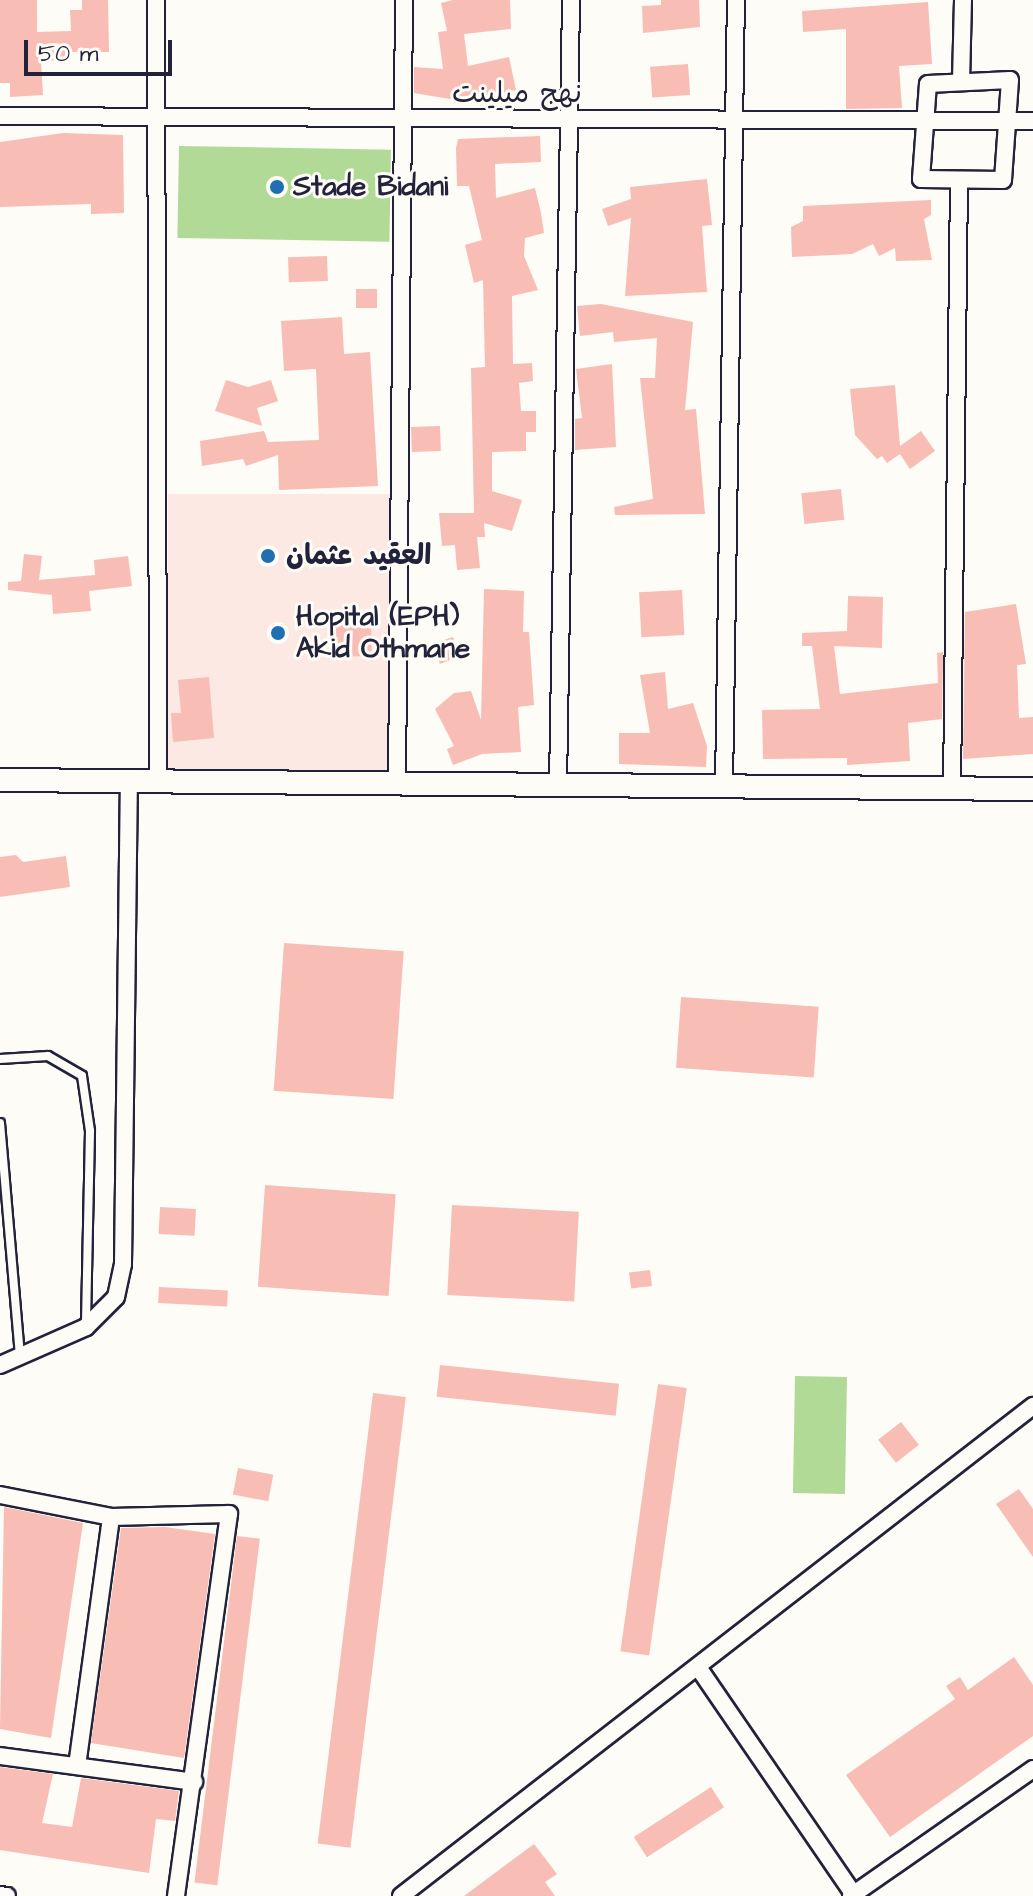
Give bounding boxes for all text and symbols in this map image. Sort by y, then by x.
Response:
scale bar [28,24,176,74]
text: 50 m [38,37,98,71]
street label: نهج ميلينت [452,77,582,111]
place label: Stade Bidani [293,170,448,204]
marker: Stade Bidani [268,178,286,196]
place label: العقيد عثمان [286,539,431,573]
marker: العقيد عثمان [257,545,279,567]
place label: Hopital (EPH) Akid Othmane [296,600,470,666]
marker: Hopital (EPH) Akid Othmane [267,622,289,644]

